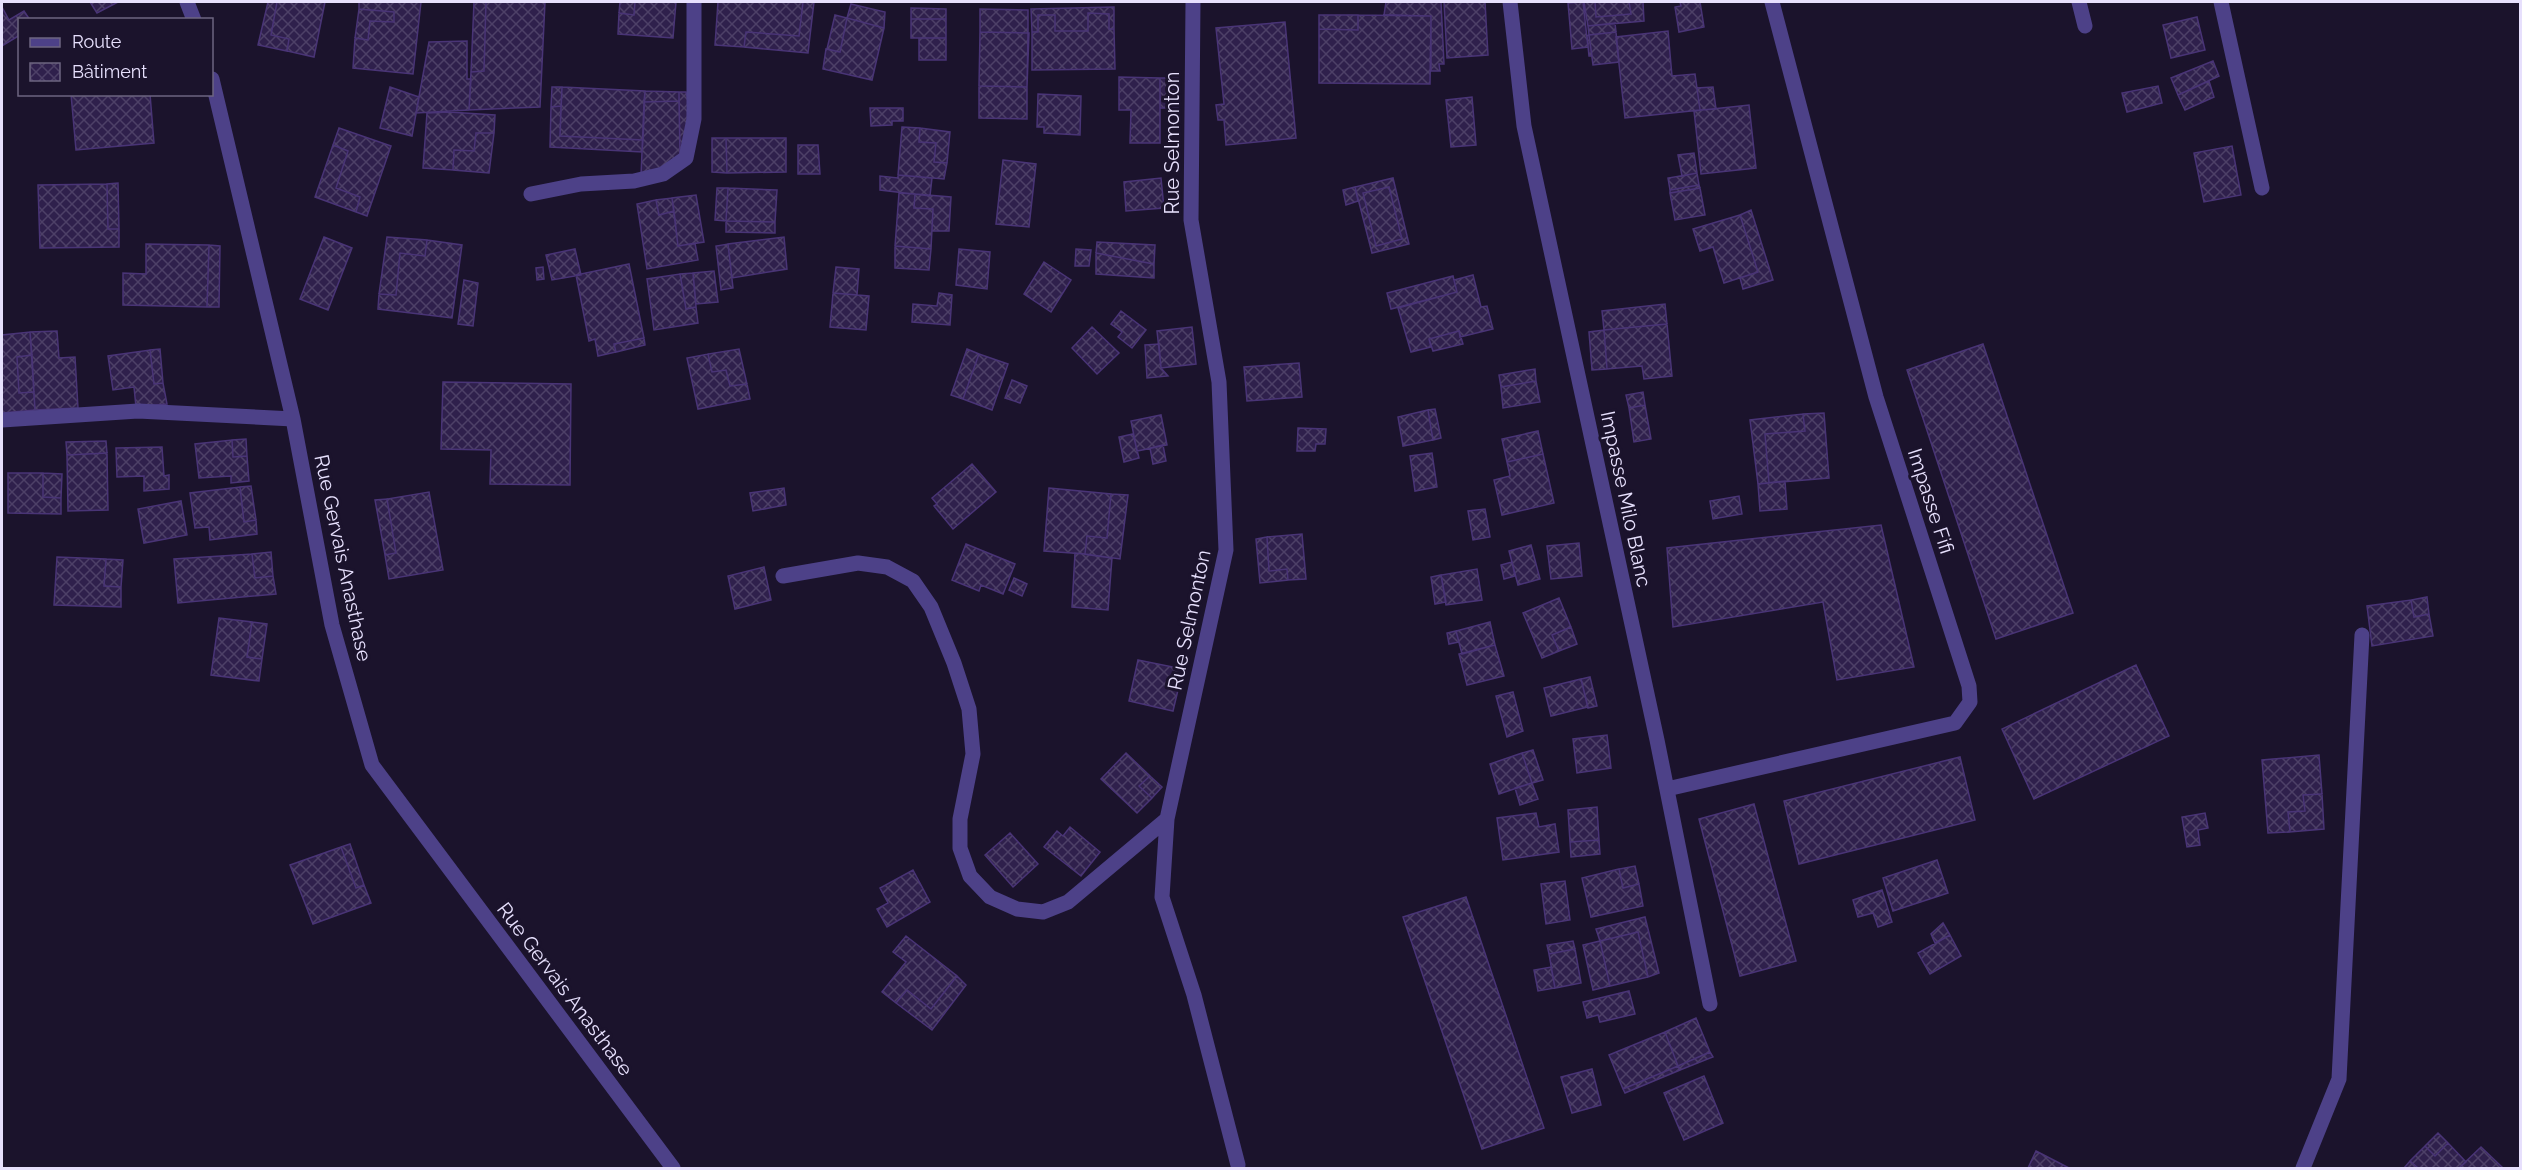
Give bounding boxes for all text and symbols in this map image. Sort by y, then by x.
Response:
legend [18,18,213,96]
text: Route [72,31,122,52]
text: Bâtiment [72,61,147,82]
street label: Rue Selmonton [1160,72,1184,214]
street label: Impasse Milo Blanc [1596,409,1656,589]
street label: Impasse Fifi [1903,445,1959,557]
street label: Rue Gervais Anasthase [309,452,377,664]
street label: Rue Selmonton [1162,548,1216,692]
street label: Rue Gervais Anasthase [492,898,638,1081]

